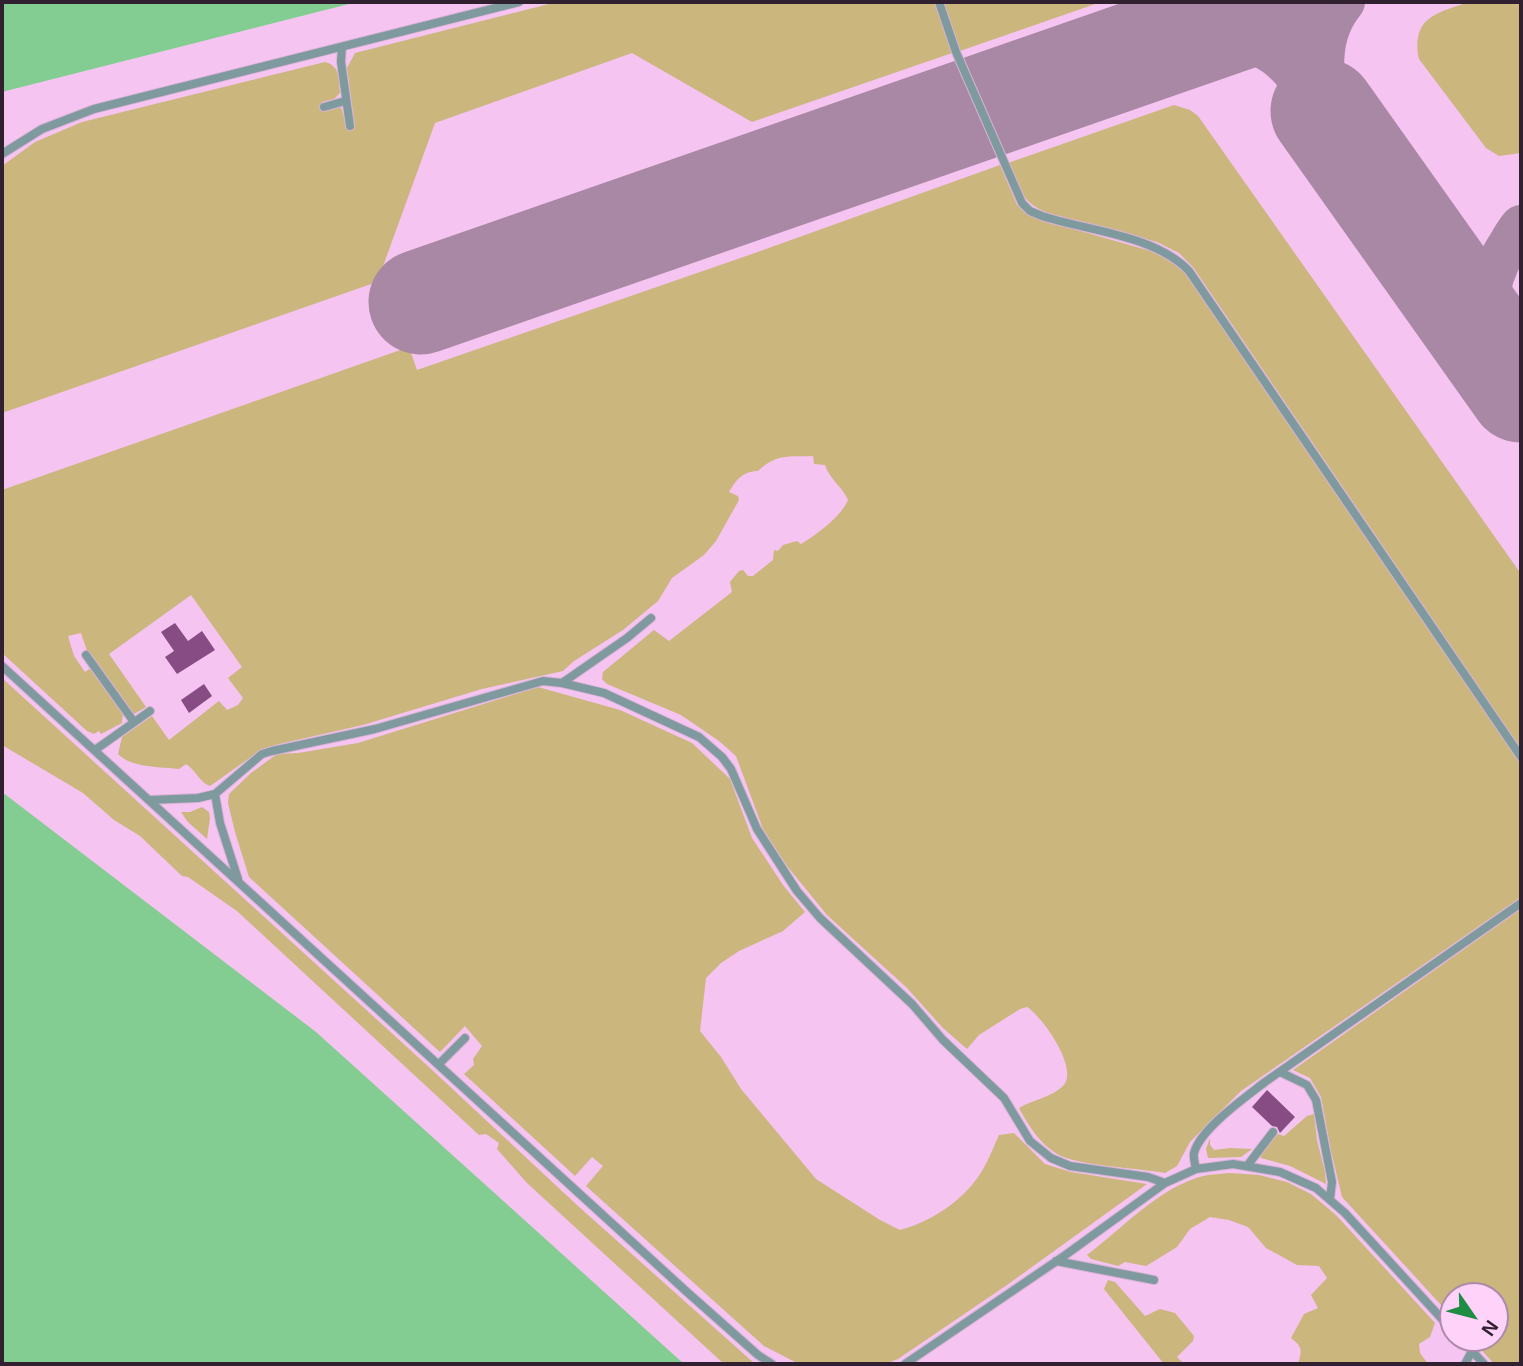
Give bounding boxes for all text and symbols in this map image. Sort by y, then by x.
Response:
north arrow [1439,1282,1509,1352]
text: N [1477,1317,1503,1340]

